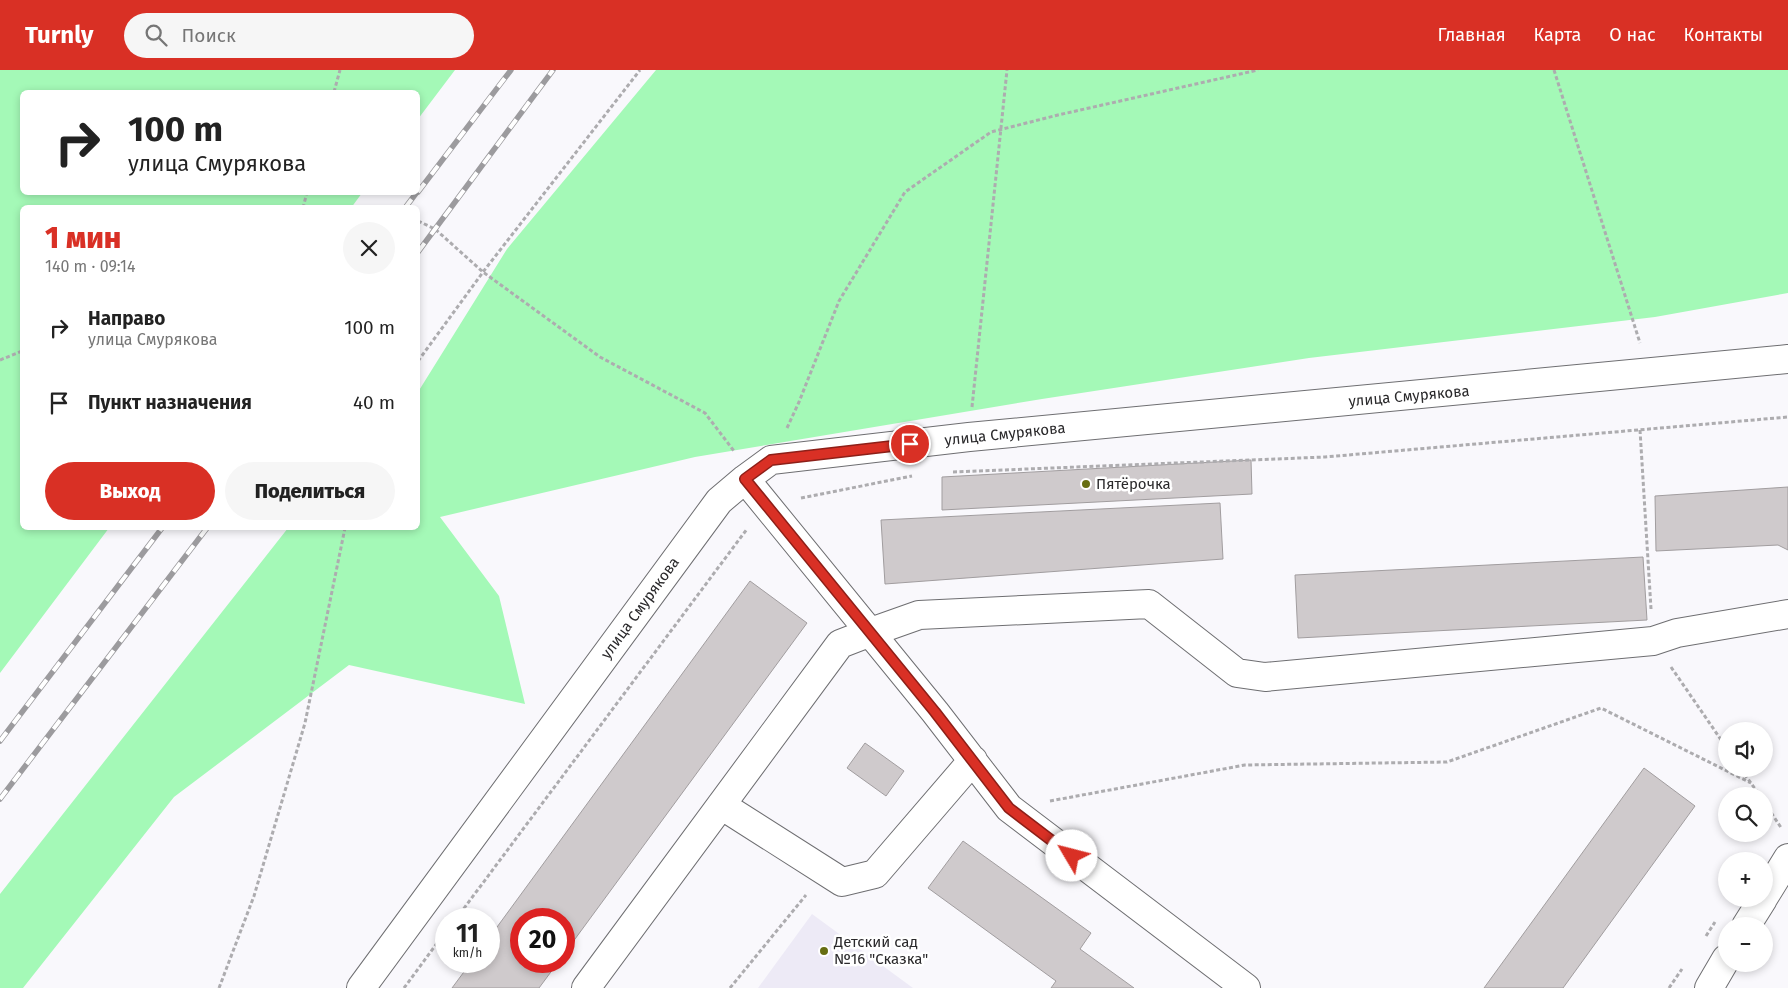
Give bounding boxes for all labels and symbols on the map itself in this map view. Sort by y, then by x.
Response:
street label: улица Смурякова [1348,382,1470,410]
street label: улица Смурякова [944,419,1066,449]
pin [889,423,931,465]
place label: Пятёрочка [1096,475,1171,493]
marker: Пятёрочка [1080,478,1092,490]
street label: улица Смурякова [597,554,683,662]
position arrow [1045,829,1097,881]
speed limit sign: 20 [510,908,575,973]
place label: Детский сад №16 "Сказка" [833,933,928,968]
marker: Детский сад №16 "Сказка" [818,945,830,957]

